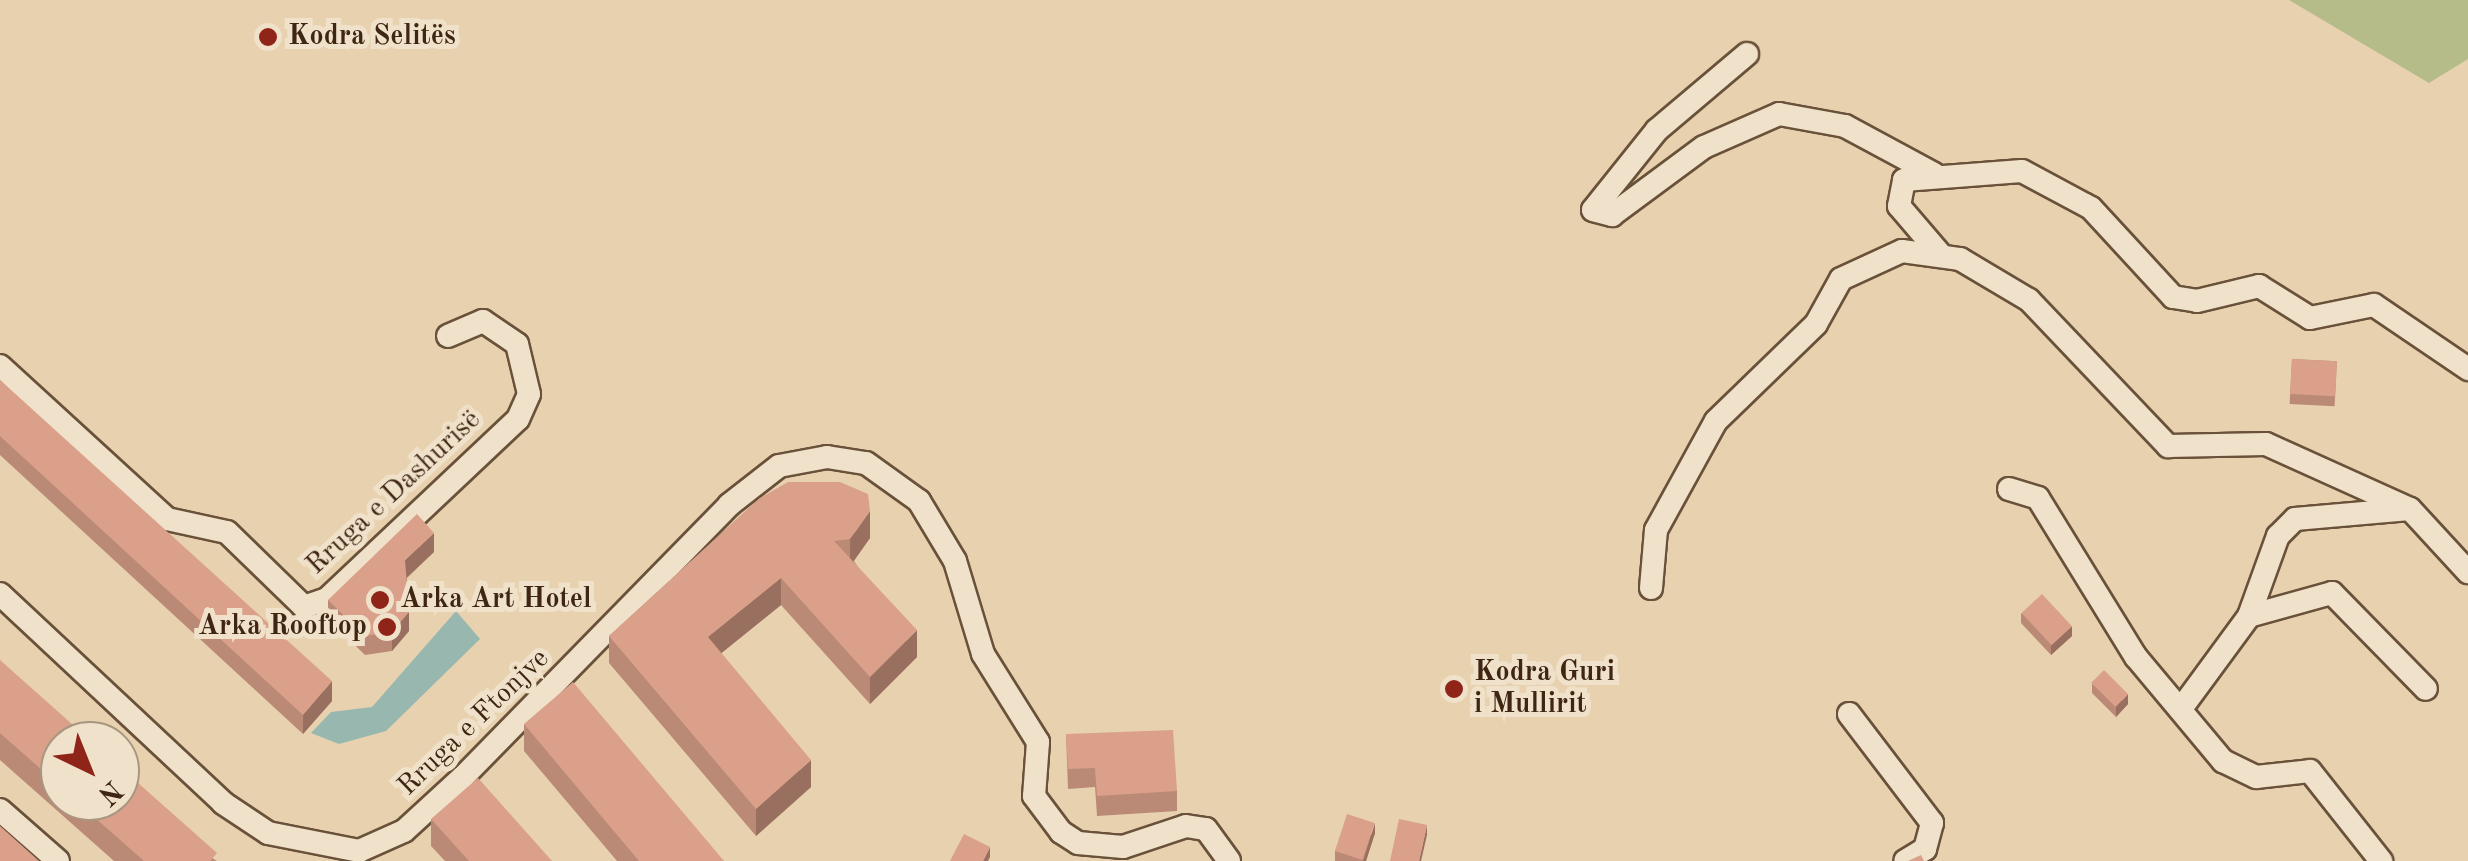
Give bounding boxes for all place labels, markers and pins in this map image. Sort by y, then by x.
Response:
place label: Kodra Selitës [288,20,456,54]
marker: Kodra Selitës [257,26,279,48]
place label: Arka Art Hotel [400,583,592,617]
marker: Arka Art Hotel [369,589,391,611]
place label: Arka Rooftop [198,610,367,644]
marker: Arka Rooftop [376,616,398,638]
place label: Kodra Guri i Mullirit [1474,656,1615,722]
marker: Kodra Guri i Mullirit [1443,678,1465,700]

